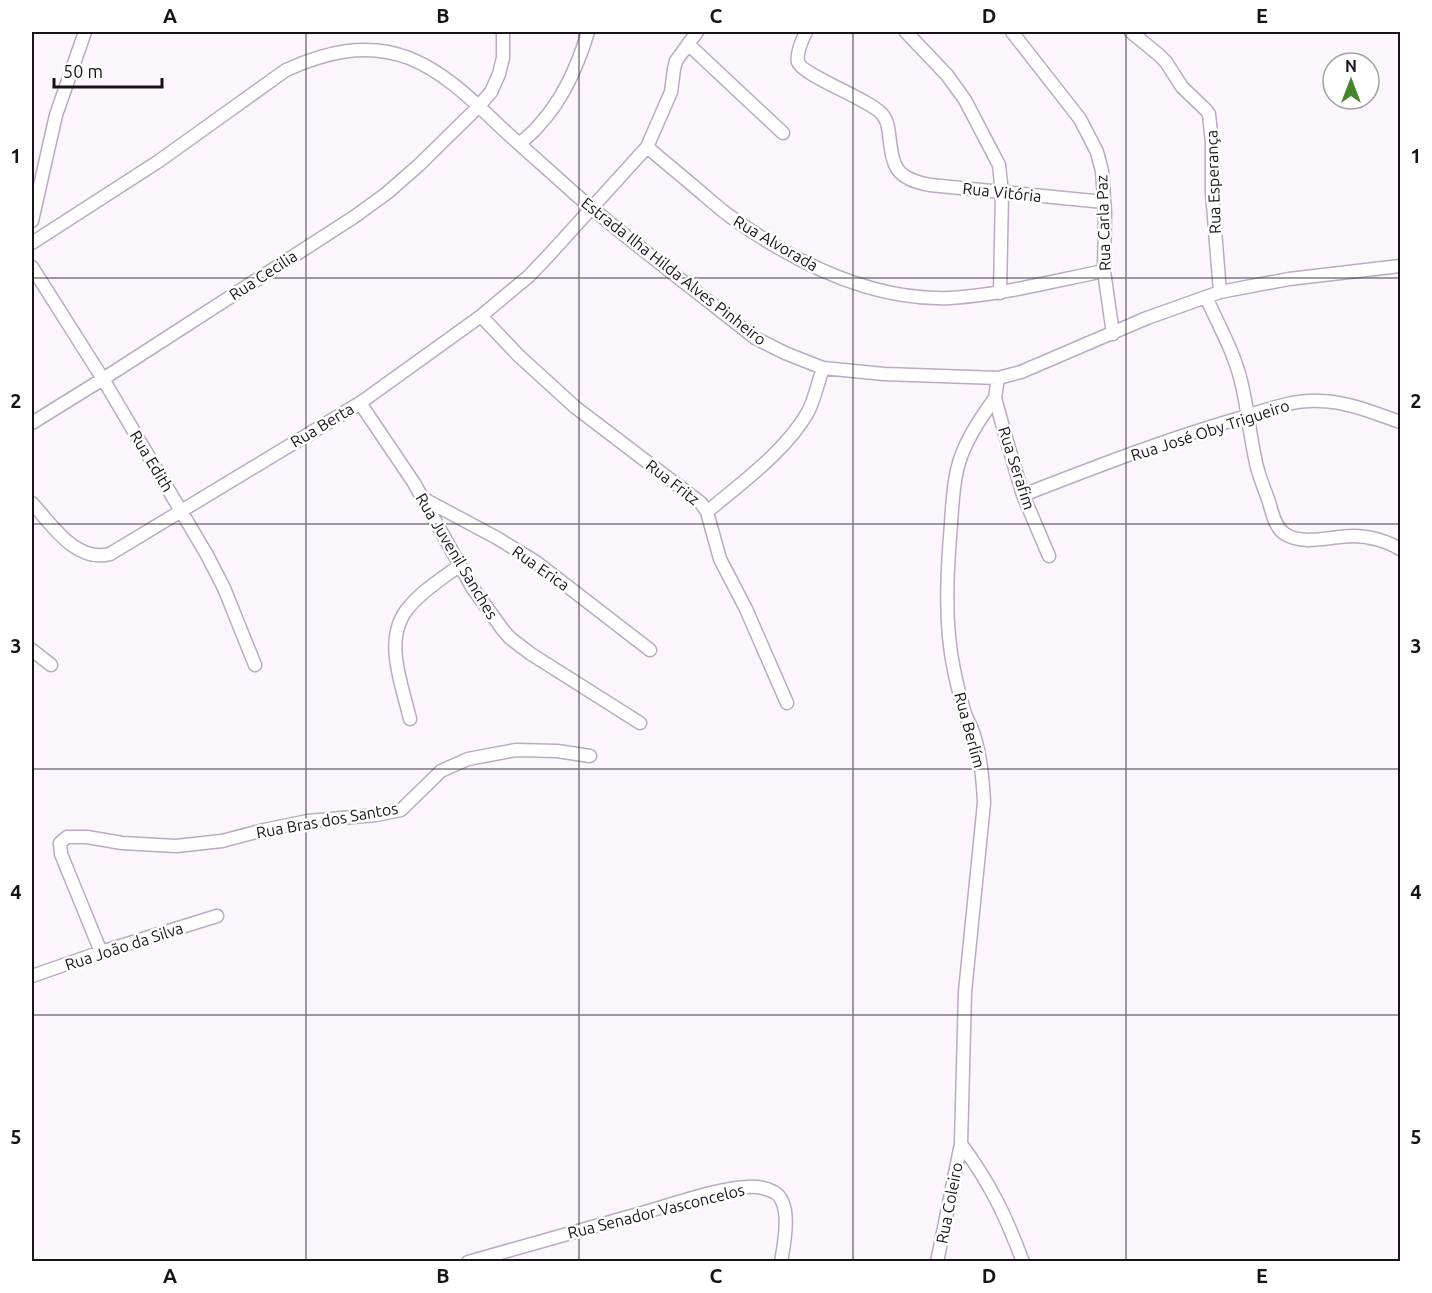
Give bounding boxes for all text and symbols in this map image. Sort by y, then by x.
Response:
text: A [163,4,177,27]
text: B [436,4,450,27]
text: C [710,4,723,27]
text: D [982,4,996,27]
text: E [1256,4,1268,27]
scale bar [54,51,162,89]
north arrow [1321,51,1381,111]
text: N [1345,57,1357,75]
text: 50 m [63,61,103,81]
street label: Rua Esperança [1202,130,1224,234]
text: 1 [10,144,22,167]
text: 1 [1410,144,1422,167]
street label: Rua Carla Paz [1092,175,1114,271]
street label: Rua Vitória [962,179,1042,205]
street label: Estrada Ilha Hilda Alves Pinheiro [578,193,770,349]
street label: Rua Alvorada [731,212,821,274]
street label: Rua Cecilia [226,246,300,304]
text: 2 [10,389,22,412]
text: 2 [1410,389,1422,412]
street label: Rua José Oby Trigueiro [1128,396,1292,464]
street label: Rua Berta [287,399,357,451]
street label: Rua Serafim [995,424,1039,512]
street label: Rua Edith [127,427,177,495]
street label: Rua Fritz [643,456,703,508]
street label: Rua Juvenil Sanches [412,490,502,622]
street label: Rua Erica [509,542,573,594]
text: 3 [10,634,22,657]
text: 3 [1410,634,1422,657]
street label: Rua Berlím [951,690,989,770]
street label: Rua Bras dos Santos [255,799,399,841]
text: 4 [10,880,22,903]
text: 4 [1410,880,1422,903]
street label: Rua João da Silva [63,918,185,974]
text: 5 [10,1125,22,1148]
text: 5 [1410,1125,1422,1148]
street label: Rua Coleiro [932,1161,966,1245]
street label: Rua Senador Vasconcelos [566,1180,746,1242]
text: A [163,1264,177,1287]
text: B [436,1264,450,1287]
text: C [710,1264,723,1287]
text: D [982,1264,996,1287]
text: E [1256,1264,1268,1287]

